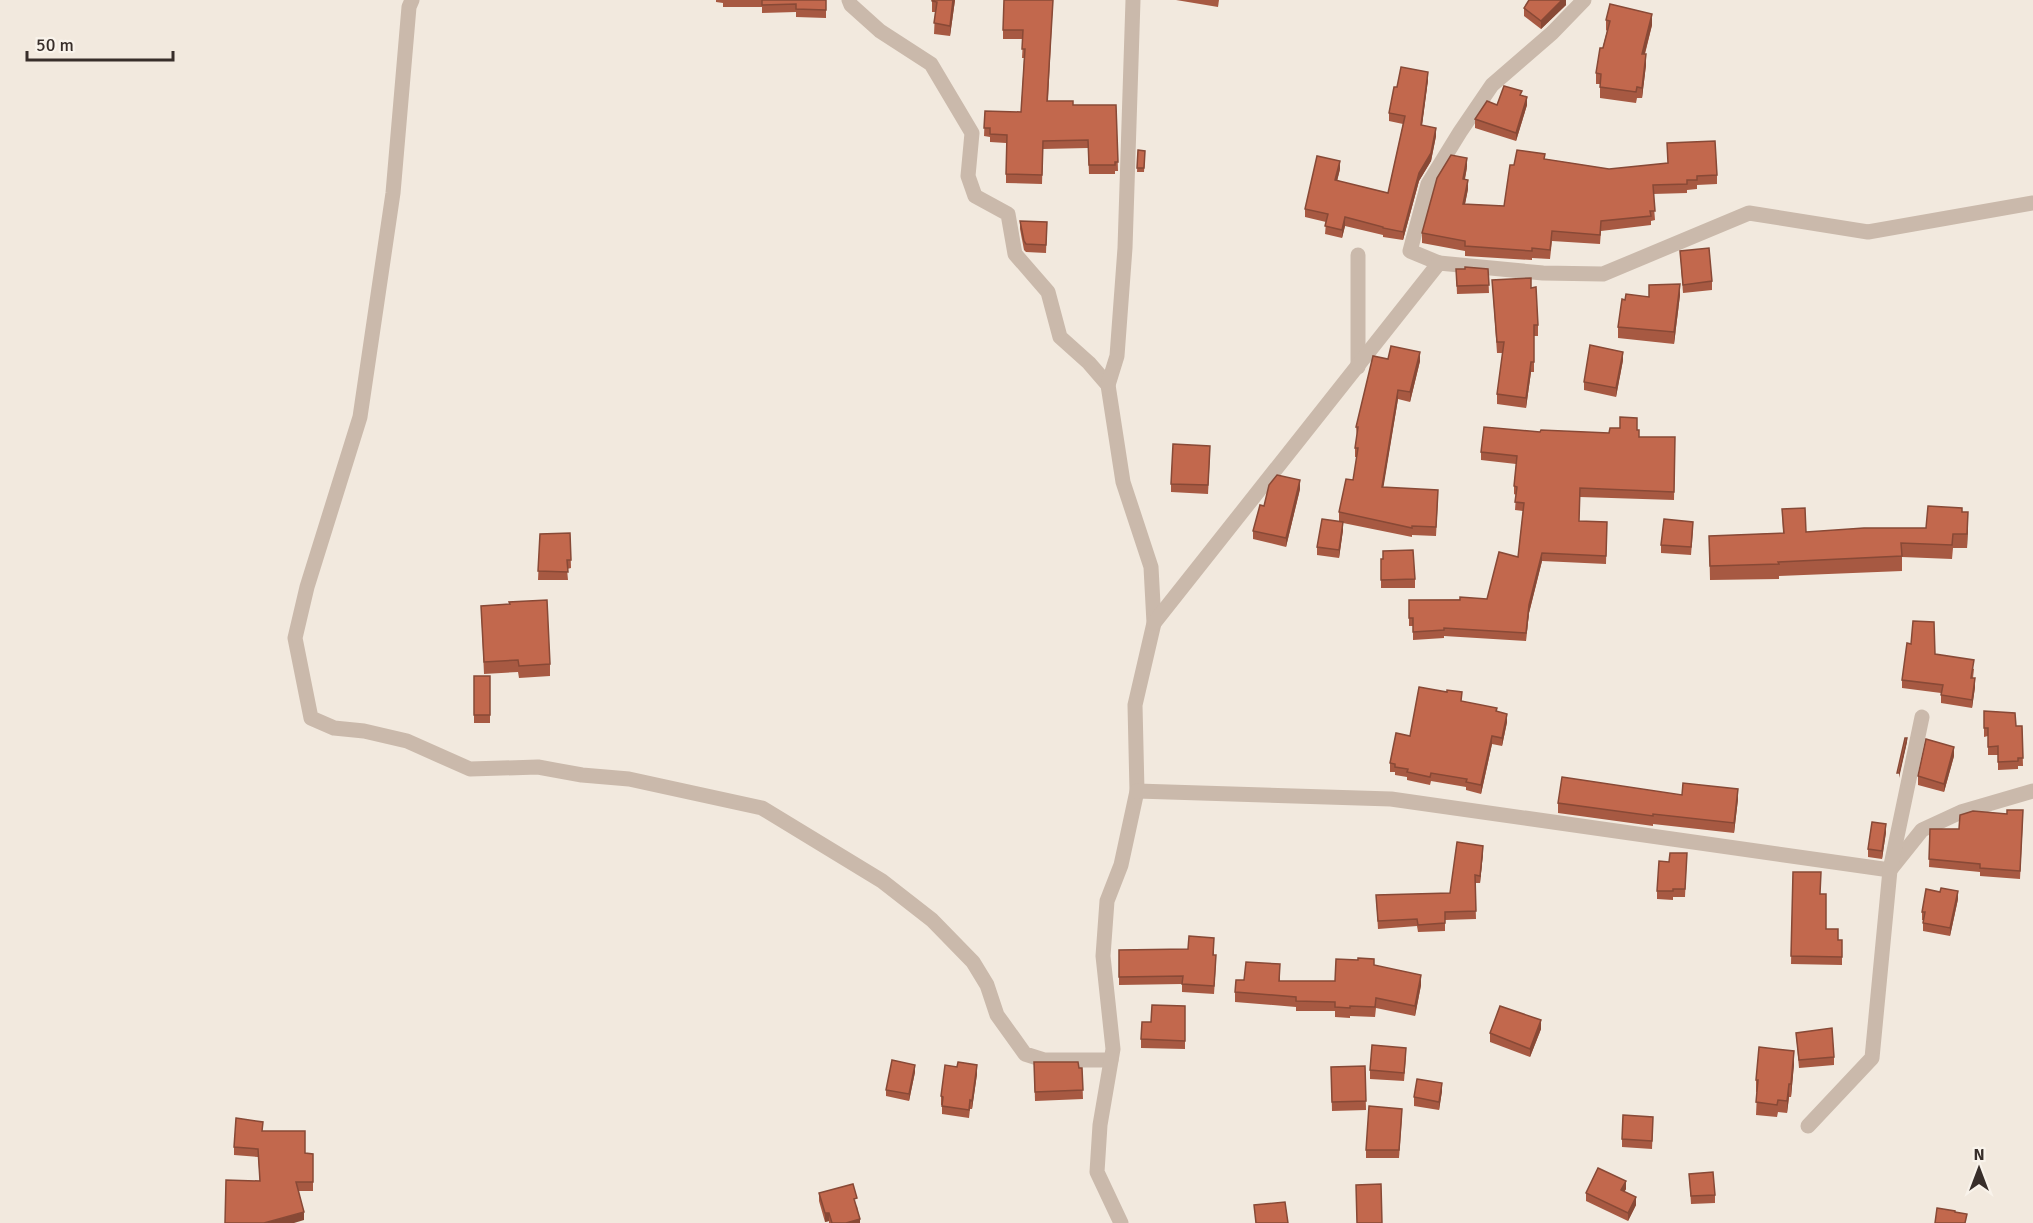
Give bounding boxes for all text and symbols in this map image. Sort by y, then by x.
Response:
scale bar [27,24,172,62]
text: 50 m [36,34,74,56]
north arrow [1949,1139,2009,1199]
text: N [1973,1145,1985,1165]

